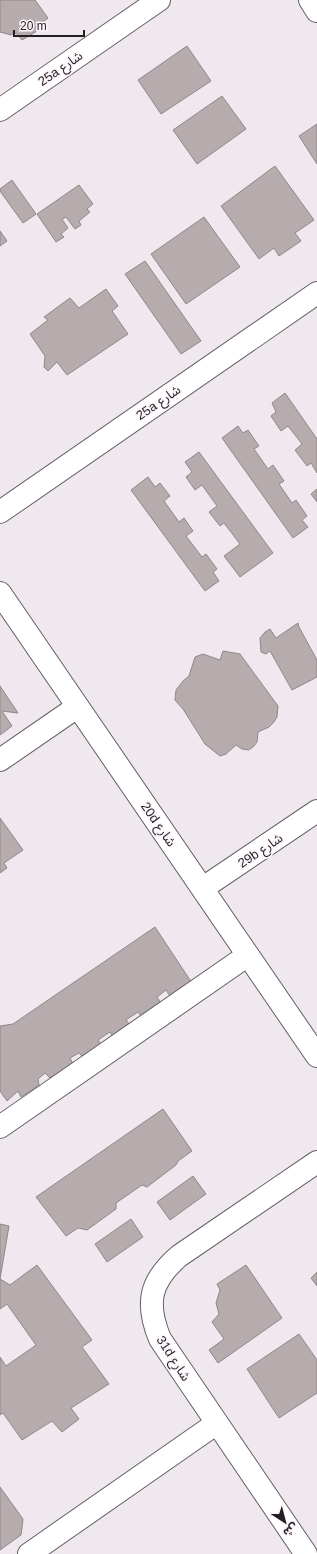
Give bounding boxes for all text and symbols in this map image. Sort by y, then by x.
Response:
scale bar [14,12,84,38]
text: 20 m [20,19,47,33]
street label: 25a شارع [35,48,87,92]
street label: 25a شارع [133,382,185,426]
street label: 20d شارع [135,799,179,851]
street label: 29b شارع [235,830,287,873]
street label: 31d شارع [151,1333,194,1385]
north arrow [265,1502,305,1542]
text: ش [281,1520,301,1539]

